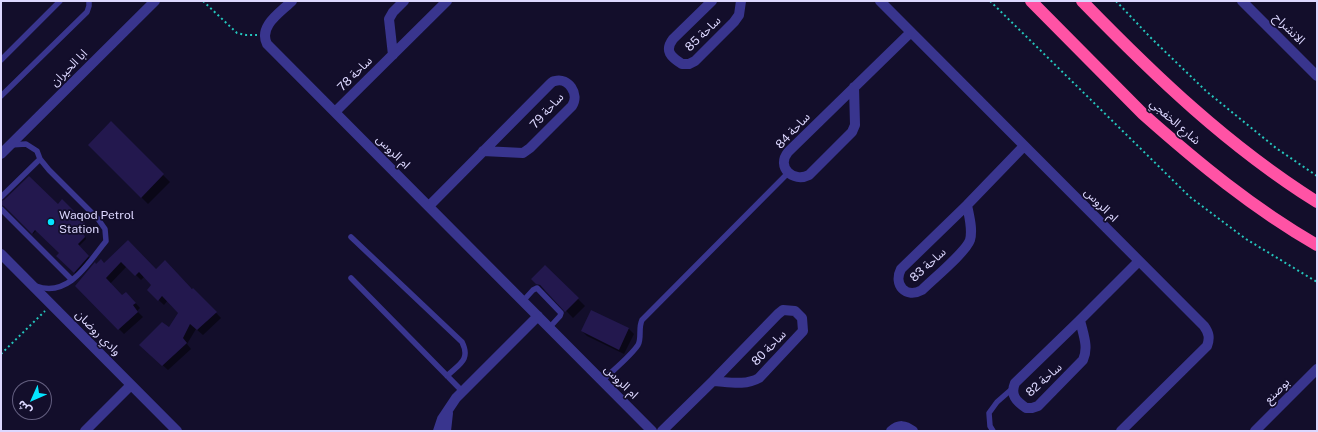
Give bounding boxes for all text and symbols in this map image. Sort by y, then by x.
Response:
street label: الانشراح [1270,10,1308,48]
street label: ساحة 85 [682,13,724,55]
street label: ابا الحيران [48,47,90,89]
street label: ساحة 78 [335,54,375,94]
street label: ساحة 79 [527,90,567,132]
street label: شارع الخفجي [1147,96,1203,148]
street label: ساحة 84 [773,110,813,152]
street label: ام الروس [373,132,413,172]
street label: ام الروس [1081,185,1121,225]
place label: Waqod Petrol Station [59,208,134,236]
marker: Waqod Petrol Station [46,217,56,227]
street label: ساحة 83 [907,245,949,285]
street label: وادي روضان [72,307,124,359]
street label: ساحة 80 [749,327,789,369]
street label: ساحة 82 [1023,360,1065,400]
street label: ام الروس [601,362,641,402]
street label: بوصنع [1261,375,1293,407]
north arrow [12,380,52,420]
text: ش [15,398,34,417]

